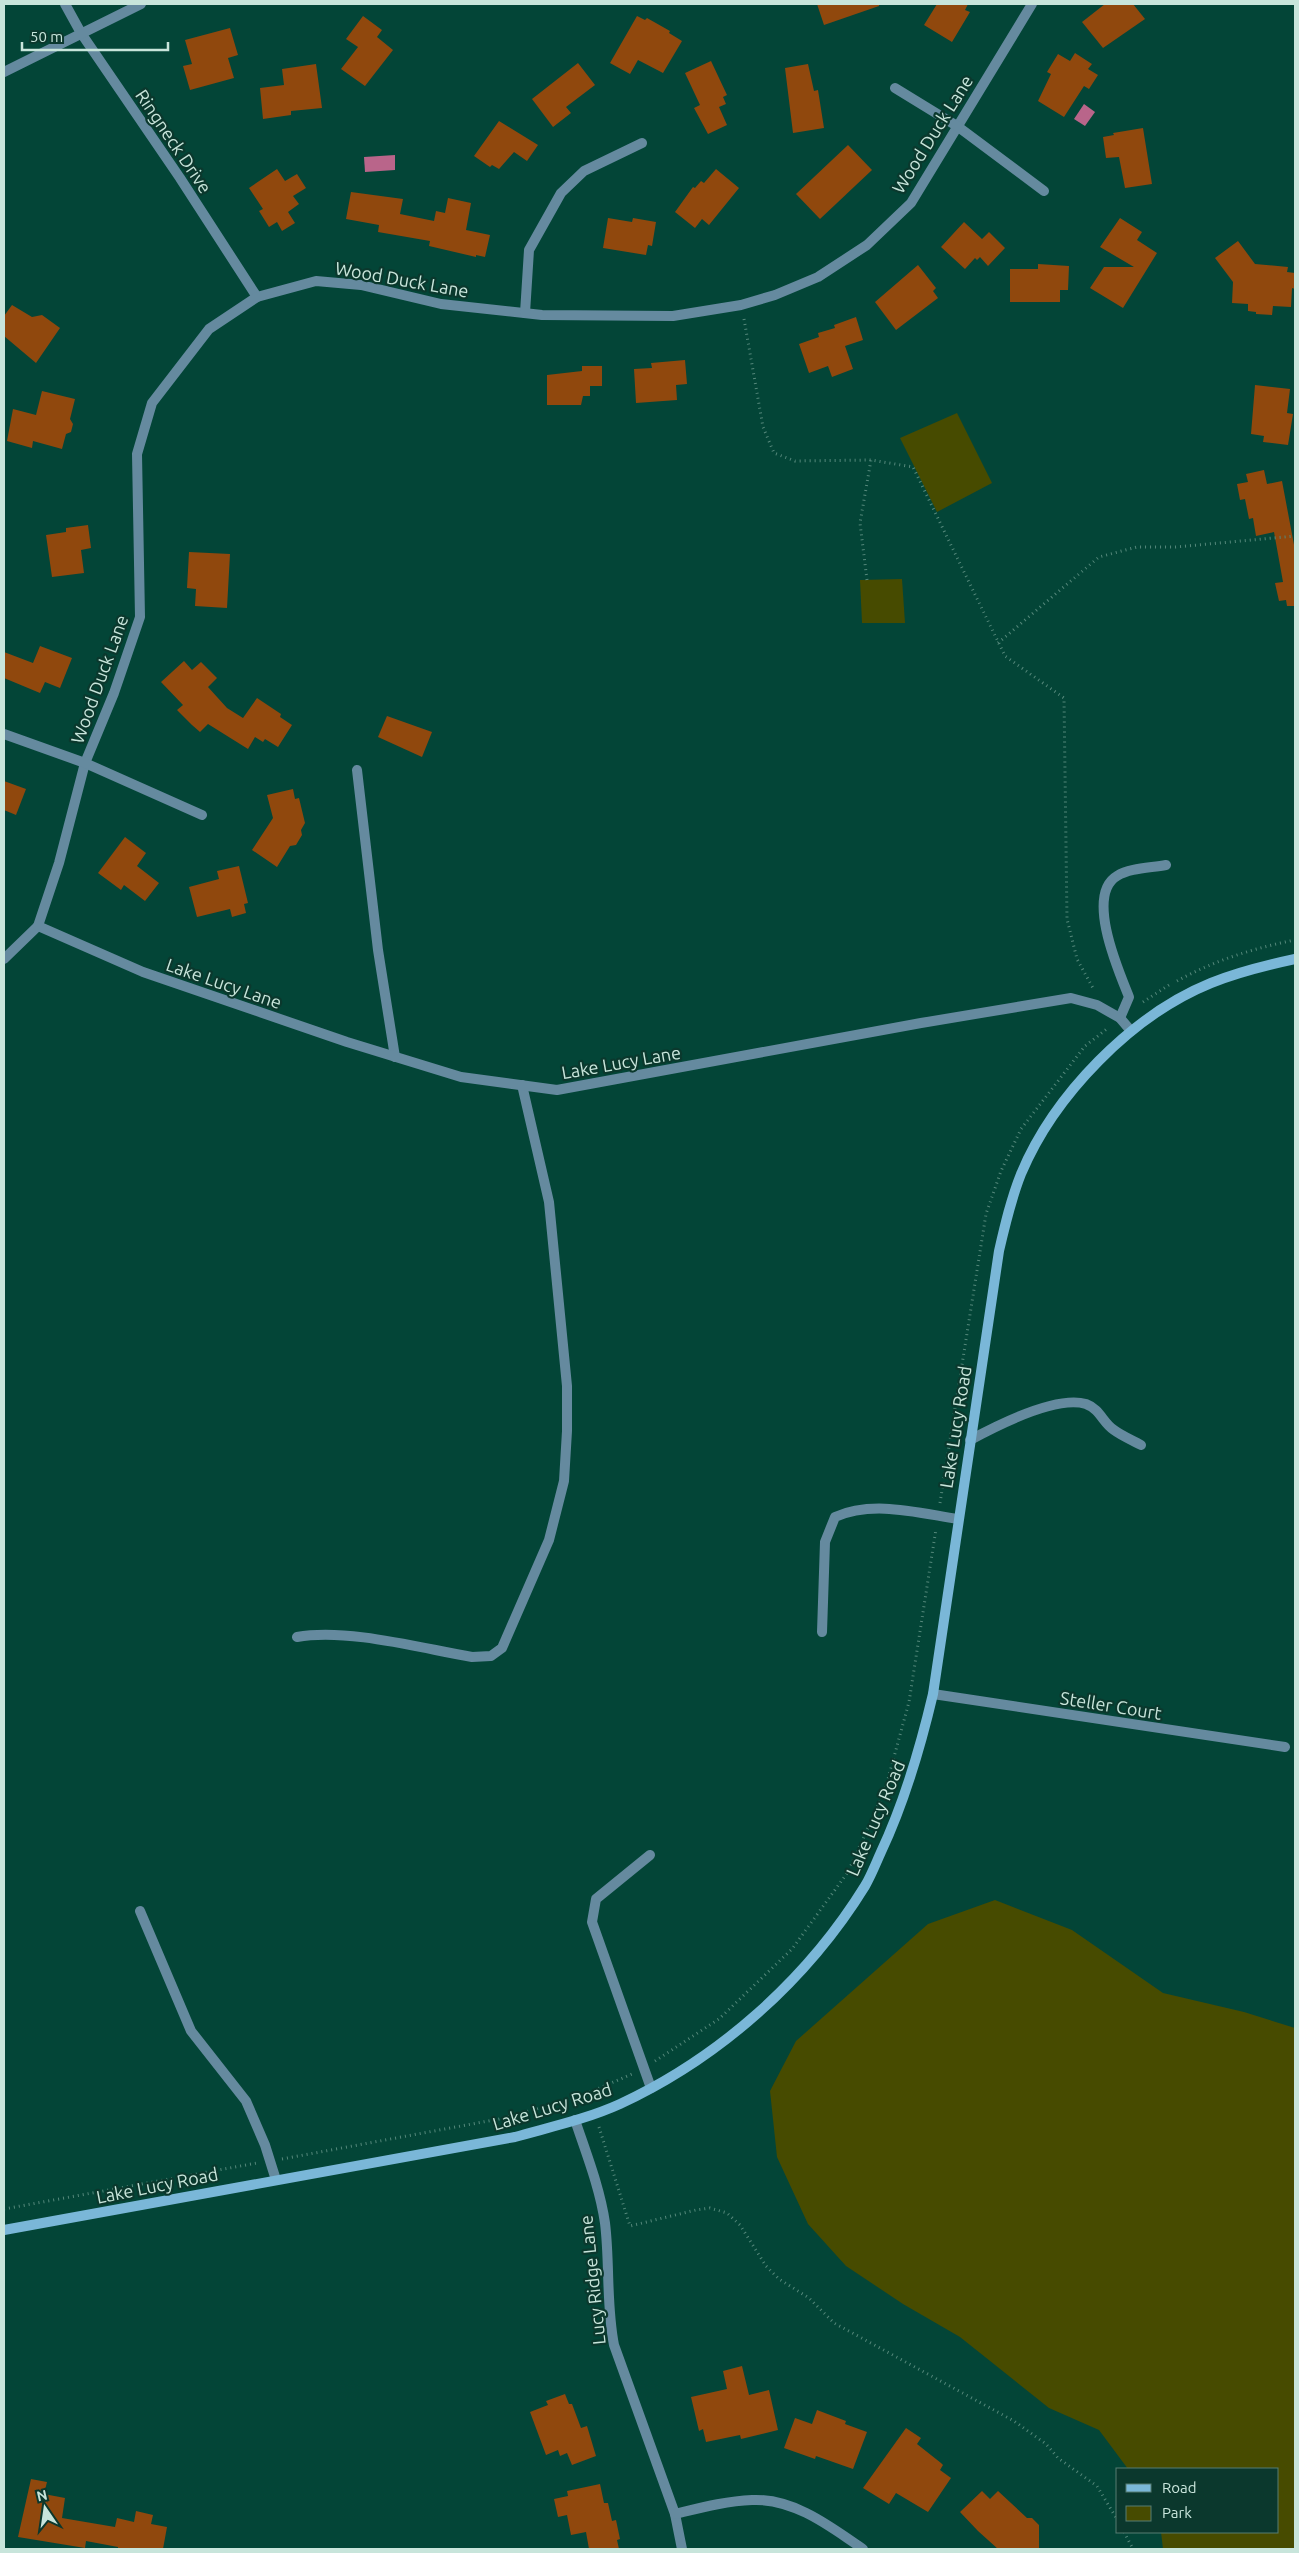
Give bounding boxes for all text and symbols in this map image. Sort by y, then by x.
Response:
scale bar [22,20,169,52]
text: 50 m [30,28,63,45]
street label: Wood Duck Lane [888,71,976,197]
street label: Ringneck Drive [132,85,216,197]
street label: Wood Duck Lane [334,257,470,301]
street label: Wood Duck Lane [66,612,132,746]
street label: Lake Lucy Lane [164,954,284,1012]
street label: Lake Lucy Lane [560,1042,682,1082]
street label: Lake Lucy Road [935,1364,975,1490]
street label: Steller Court [1059,1687,1163,1723]
street label: Lake Lucy Road [842,1757,908,1879]
street label: Lake Lucy Road [490,2078,614,2134]
street label: Lake Lucy Road [94,2163,220,2207]
street label: Lucy Ridge Lane [575,2214,609,2346]
legend [1116,2468,1279,2533]
text: Road [1162,2479,1197,2496]
north arrow [20,2483,70,2533]
text: N [35,2486,49,2504]
text: Park [1162,2504,1192,2521]

